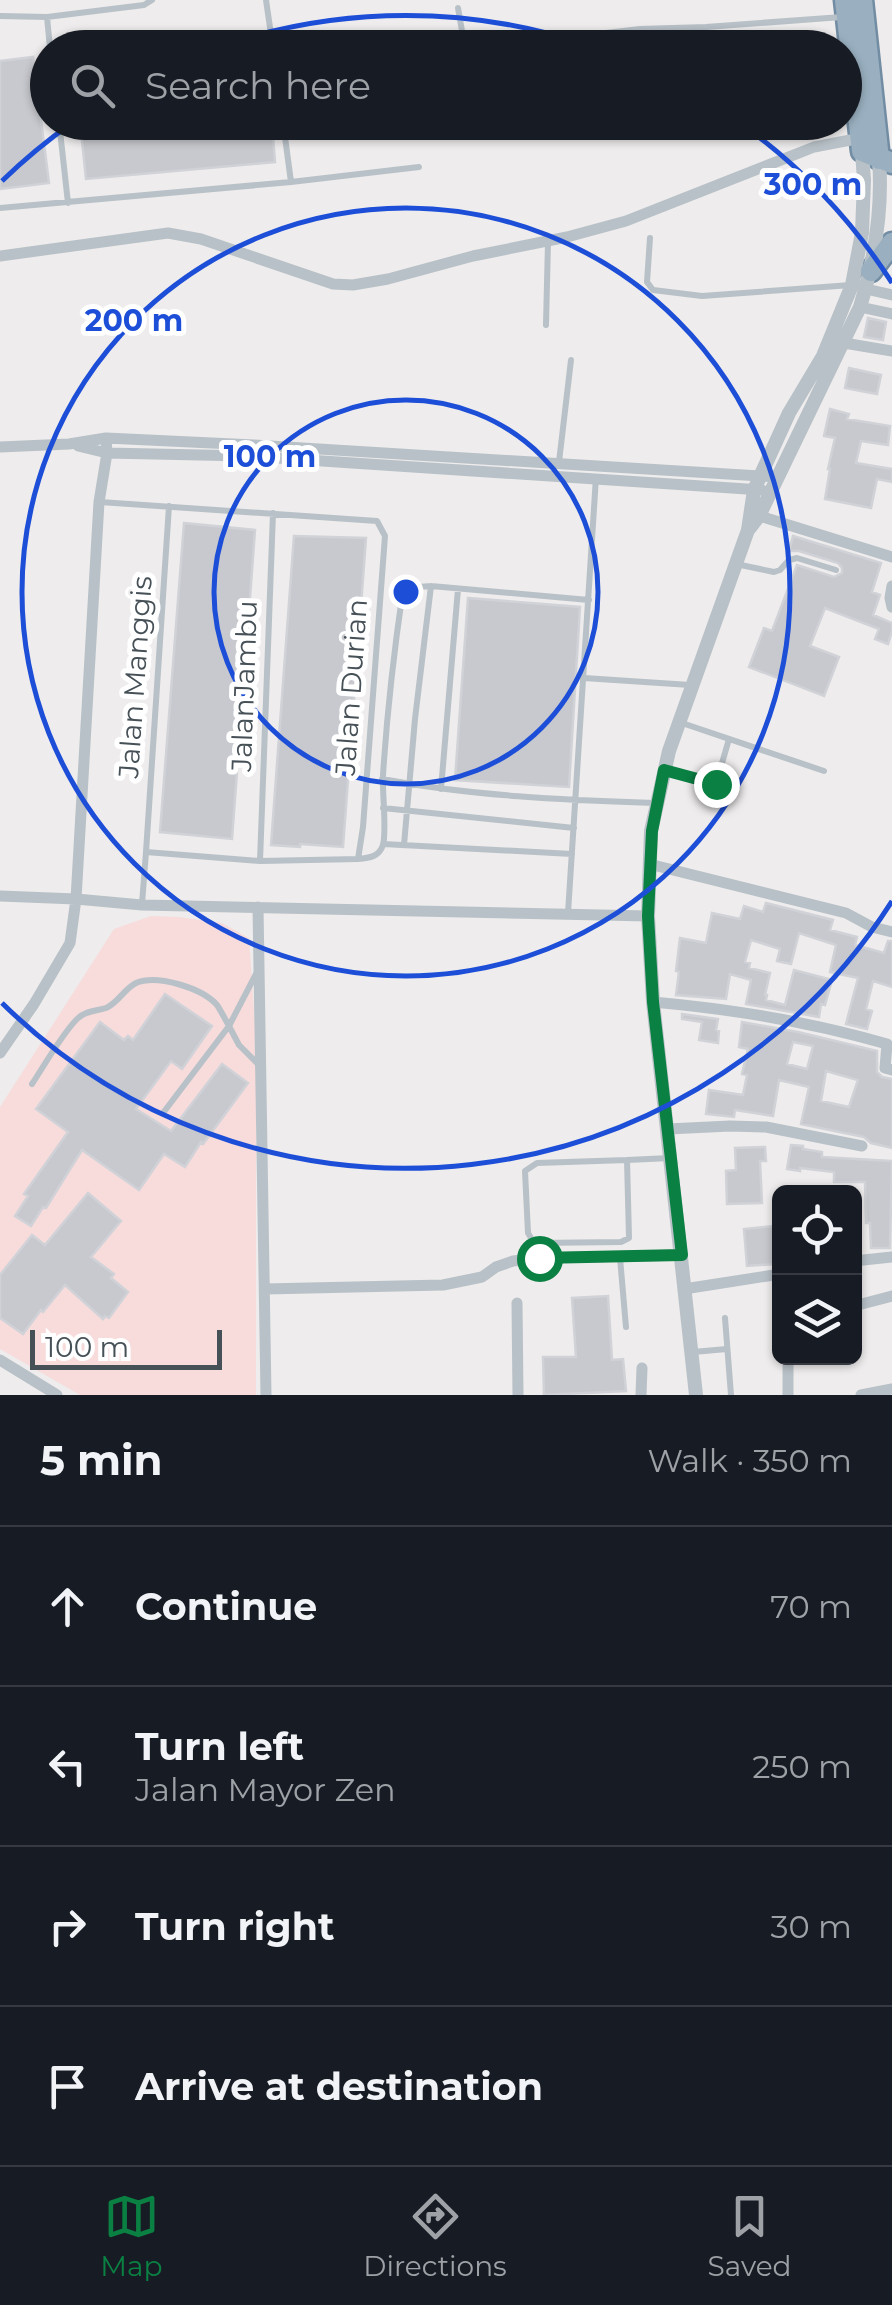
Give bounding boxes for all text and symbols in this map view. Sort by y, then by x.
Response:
search box [30,30,862,140]
icon: search [65,58,120,113]
text: Search here [145,62,371,109]
text: 300 m [763,166,862,203]
text: 200 m [85,302,183,339]
text: 100 m [224,438,316,475]
centre of rings [388,574,424,610]
street label: Jalan Manggis [111,575,159,780]
street label: Jalan Durian [328,598,374,777]
street label: JalanJambu [224,600,264,773]
route end [694,762,740,808]
map controls [772,1185,862,1365]
button: locate [772,1185,862,1275]
route start [517,1236,563,1282]
button: layers [772,1275,862,1365]
scale bar [30,1325,222,1370]
text: 100 m [45,1330,129,1364]
text: 5 min [40,1434,163,1486]
text: Walk · 350 m [647,1441,852,1480]
icon: ahead [40,1579,95,1634]
text: Continue [135,1583,317,1630]
text: 70 m [770,1587,852,1626]
text: Turn left [135,1723,304,1770]
icon: left [40,1739,95,1794]
text: 250 m [752,1747,852,1786]
text: Jalan Mayor Zen [135,1770,396,1809]
icon: right [40,1899,95,1954]
text: Turn right [135,1903,334,1950]
text: 30 m [770,1907,852,1946]
icon: arrive [40,2059,95,2114]
text: Arrive at destination [135,2063,543,2110]
tab: Map [100,2189,163,2283]
tab: Directions [363,2189,507,2283]
tab: Saved [707,2189,792,2283]

